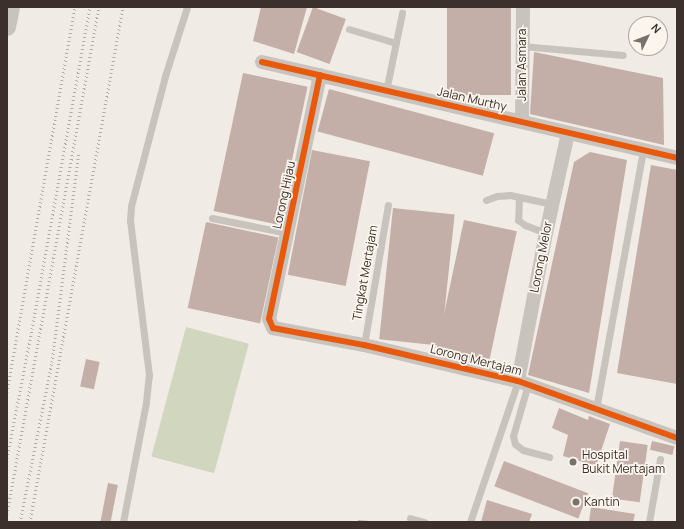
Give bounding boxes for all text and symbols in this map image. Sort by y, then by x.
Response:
north arrow [628,16,668,56]
text: N [648,20,665,36]
street label: Jalan Asmara [515,29,529,101]
street label: Jalan Murthy [436,84,508,114]
street label: Lorong Hijau [270,160,298,230]
street label: Lorong Melor [527,220,555,294]
street label: Tingkat Mertajam [350,224,380,322]
street label: Lorong Mertajam [429,342,523,378]
place label: Hospital Bukit Mertajam [582,448,665,476]
marker: Hospital Bukit Mertajam [567,456,579,468]
place label: Kantin [584,495,620,509]
marker: Kantin [571,497,581,507]

